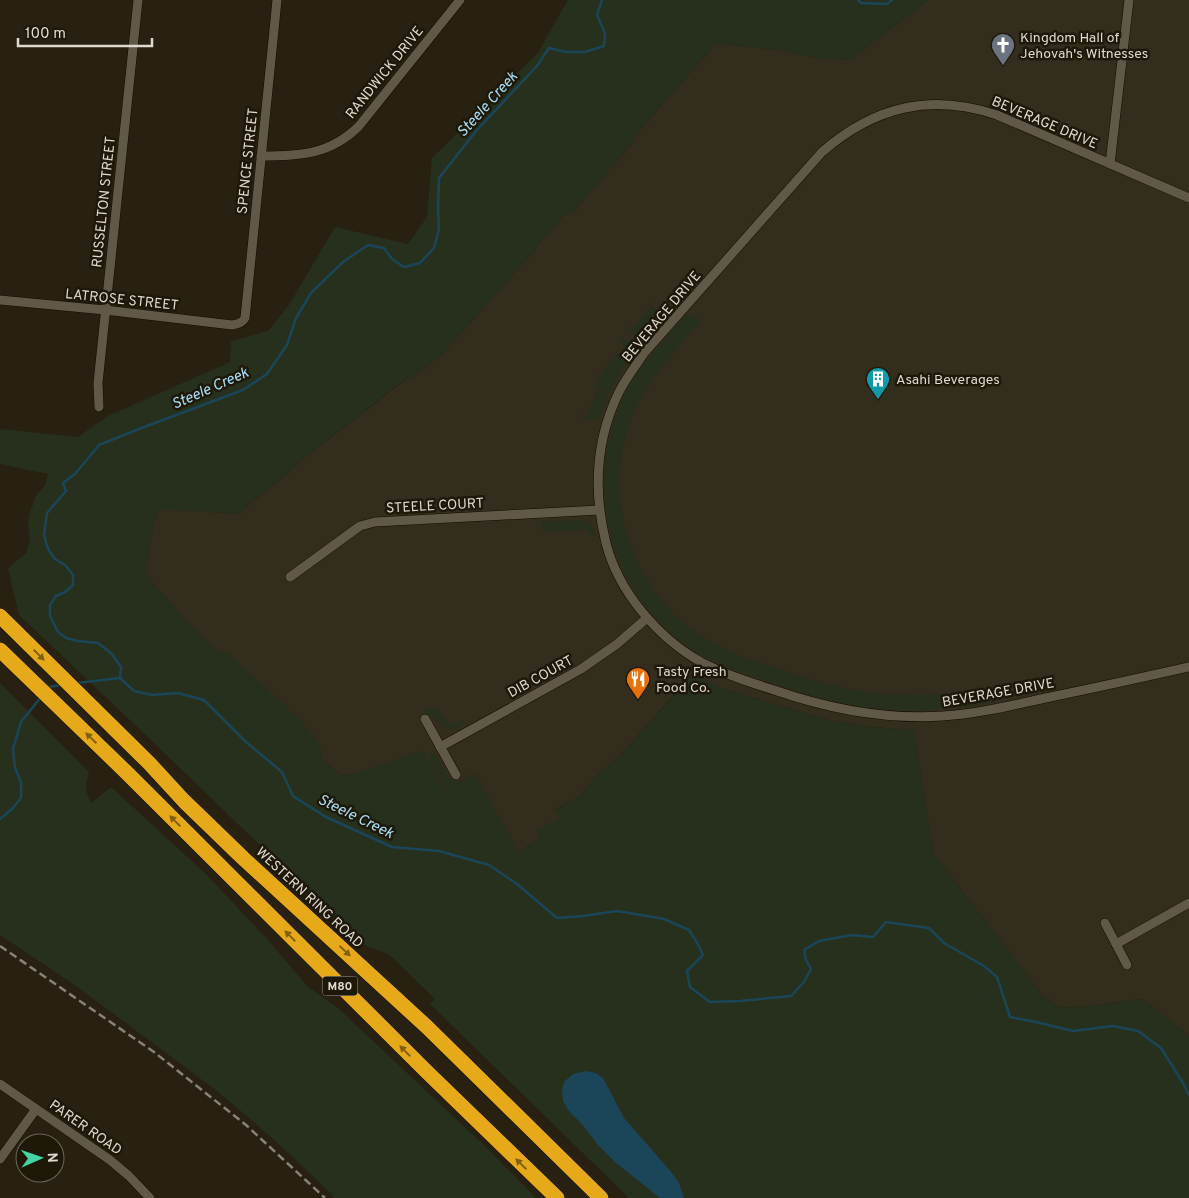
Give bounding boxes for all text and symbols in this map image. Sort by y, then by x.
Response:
scale bar [18,15,151,47]
street label: RANDWICK DRIVE [343,23,428,123]
text: 100 m [25,25,66,44]
place label: Kingdom Hall of Jehovah's Witnesses [1020,30,1148,63]
church icon: Kingdom Hall of Jehovah's Witnesses [990,32,1016,66]
water label: Steele Creek [454,68,523,142]
street label: BEVERAGE DRIVE [989,93,1100,153]
street label: SPENCE STREET [234,107,263,215]
street label: RUSSELTON STREET [89,136,120,269]
street label: BEVERAGE DRIVE [619,268,705,366]
street label: LATROSE STREET [64,286,179,315]
water label: Steele Creek [169,364,252,415]
building icon: Asahi Beverages [865,366,891,400]
place label: Asahi Beverages [896,372,1000,389]
street label: STEELE COURT [386,495,485,518]
one-way arrow [33,648,45,660]
street label: DIB COURT [505,652,576,702]
place label: Tasty Fresh Food Co. [656,664,727,697]
restaurant icon: Tasty Fresh Food Co. [625,666,651,700]
street label: BEVERAGE DRIVE [941,675,1056,712]
one-way arrow [85,732,97,744]
water label: Steele Creek [314,791,397,844]
one-way arrow [169,815,181,827]
street label: WESTERN RING ROAD [252,844,366,952]
one-way arrow [284,930,296,942]
one-way arrow [338,945,350,957]
road number: M80 [322,976,358,996]
one-way arrow [399,1045,411,1057]
street label: PARER ROAD [46,1097,125,1159]
north arrow [15,1133,65,1183]
text: N [43,1152,60,1163]
one-way arrow [516,1158,528,1170]

